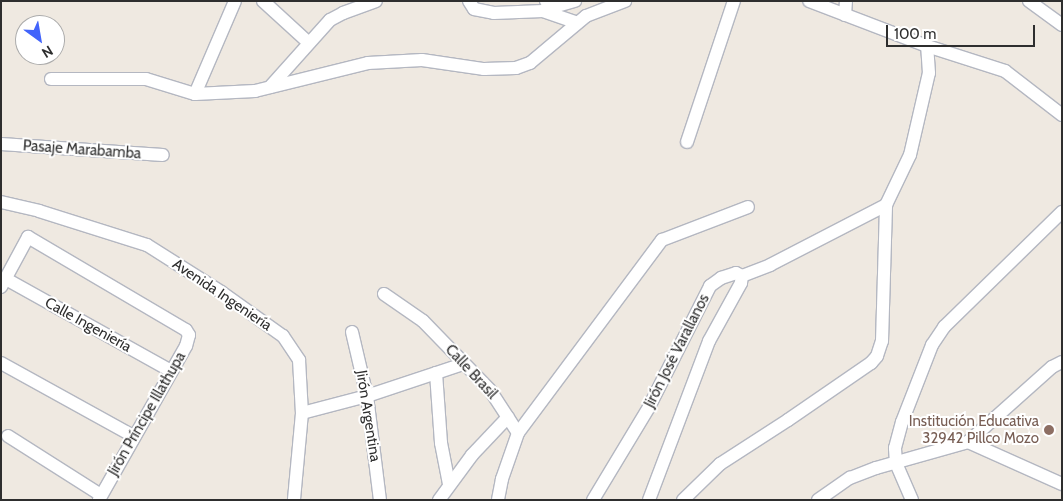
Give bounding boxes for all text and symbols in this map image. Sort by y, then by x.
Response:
north arrow [15,15,65,65]
scale bar [888,15,1037,47]
text: 100 m [894,25,936,43]
text: N [38,42,56,62]
street label: Pasaje Marabamba [22,137,142,163]
street label: Avenida Ingeniería [169,255,275,335]
street label: Jirón José Varallanos [641,291,713,411]
street label: Calle Ingeniería [42,294,134,356]
street label: Calle Brasil [441,341,501,403]
street label: Jirón Príncipe Illathupa [104,349,190,479]
street label: Jirón Argentina [352,369,384,463]
place label: Institución Educativa 32942 Pillco Mozo [909,412,1039,447]
marker: Institución Educativa 32942 Pillco Mozo [1043,424,1055,436]

